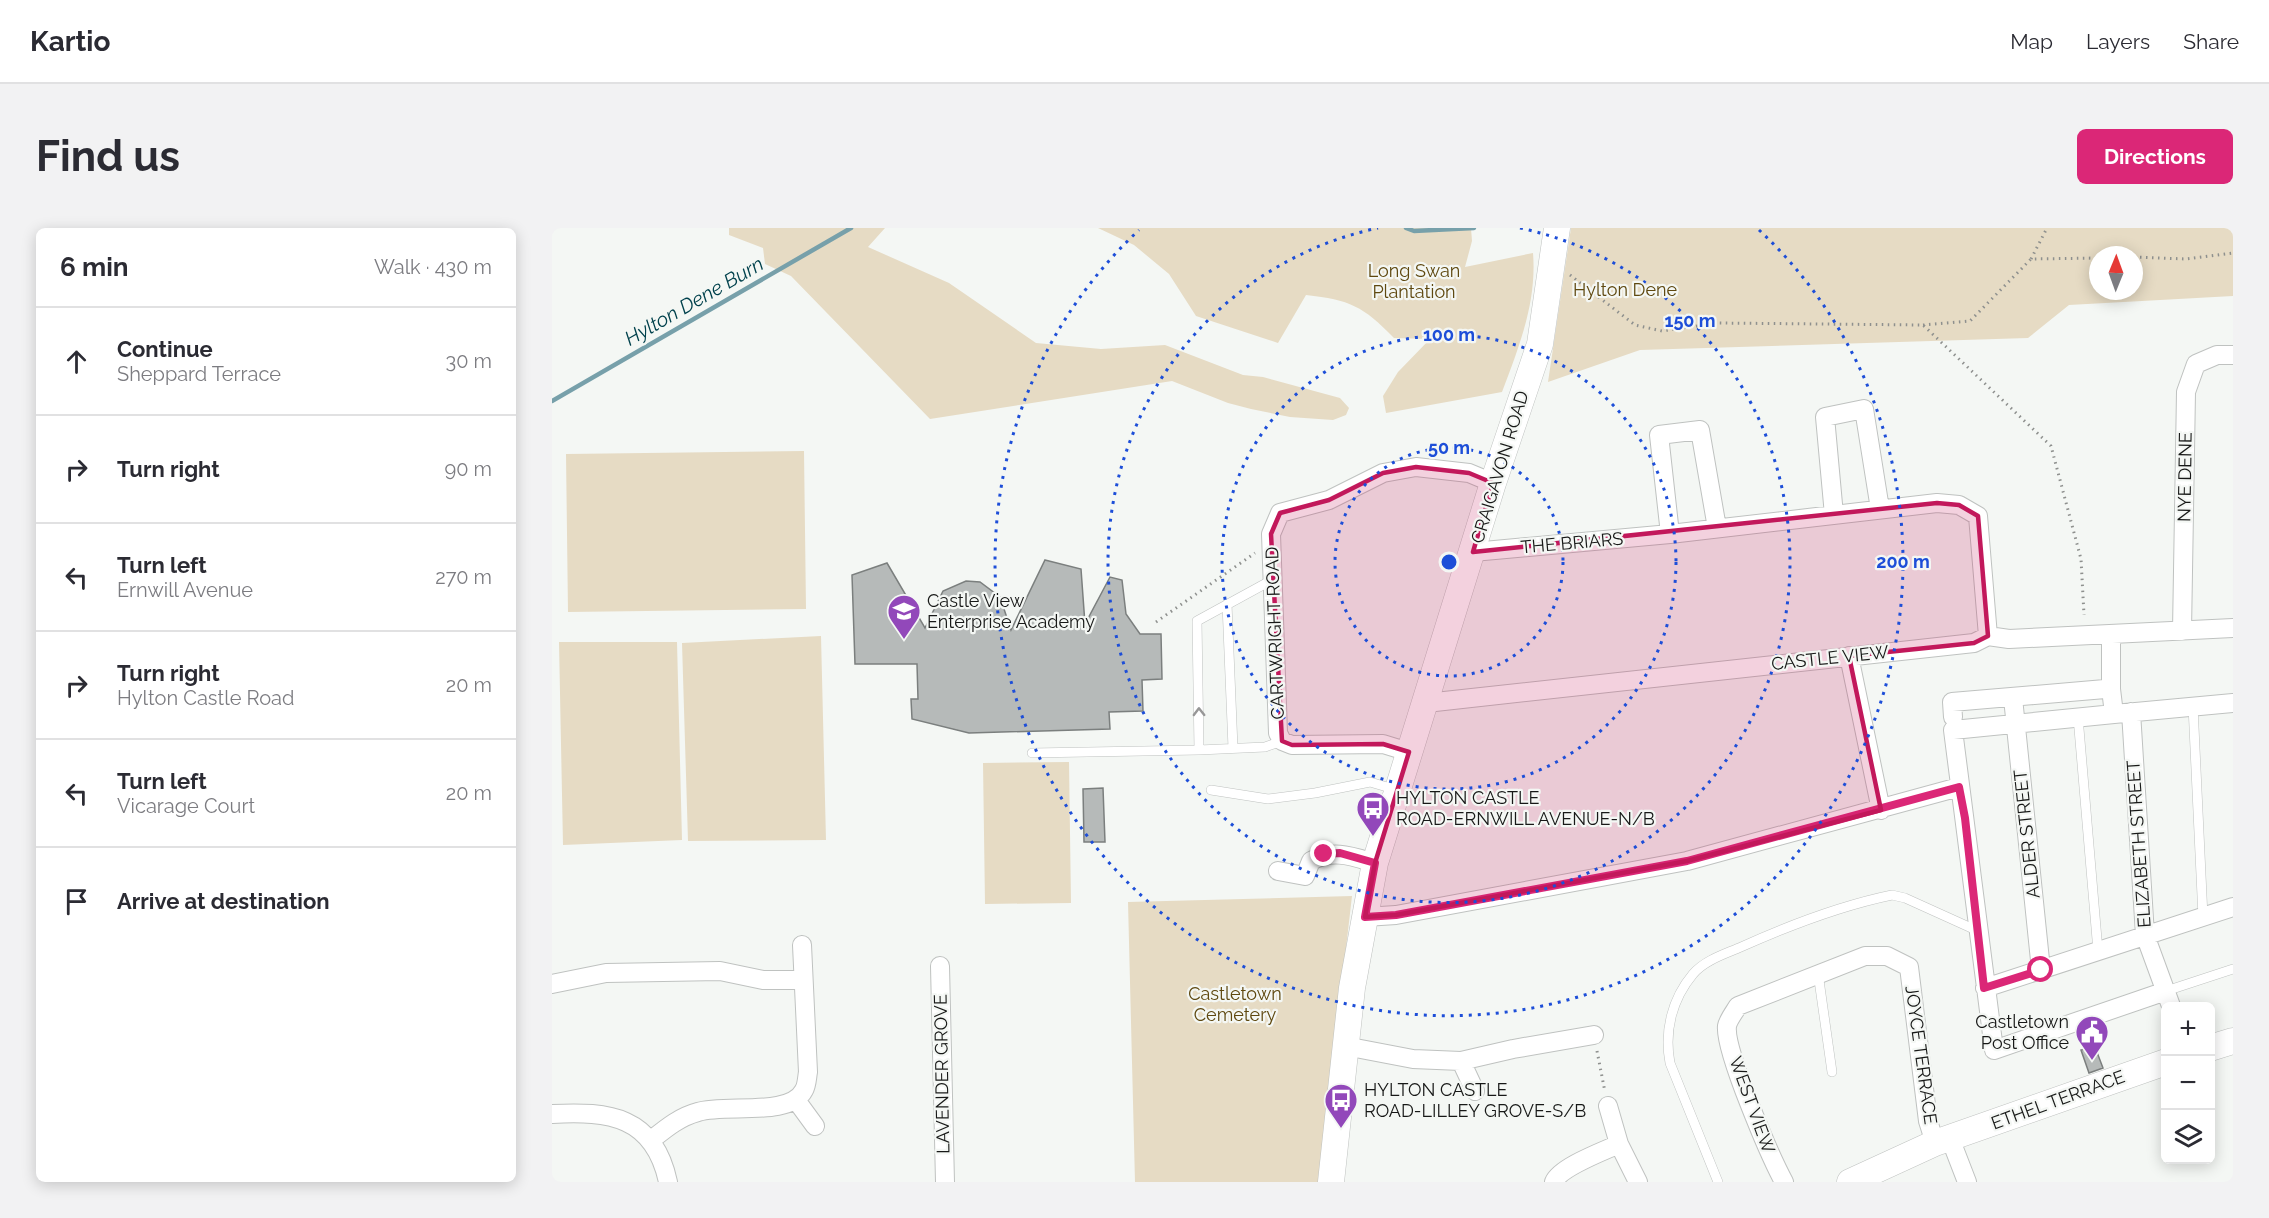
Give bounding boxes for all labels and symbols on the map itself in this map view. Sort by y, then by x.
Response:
north arrow [2089,246,2143,300]
water label: Hylton Dene Burn [620,251,768,351]
park label: Long Swan Plantation [1368,260,1460,302]
park label: Hylton Dene [1573,279,1677,300]
text: 150 m [1665,310,1716,331]
text: 100 m [1423,324,1475,345]
street label: CRAIGAVON ROAD [1466,388,1533,546]
street label: NYE DENE [2173,432,2196,522]
text: 50 m [1428,437,1470,458]
street label: THE BRIARS [1520,528,1624,557]
street label: CARTWRIGHT ROAD [1261,546,1288,720]
text: 200 m [1876,551,1930,572]
centre of rings [1439,552,1459,572]
place label: Castle View Enterprise Academy [927,590,1095,632]
school or university icon: Castle View Enterprise Academy [886,593,922,640]
street label: CASTLE VIEW [1770,641,1890,674]
one-way arrow [1192,707,1205,716]
street label: ELIZABETH STREET [2122,760,2155,928]
street label: ALDER STREET [2009,769,2044,899]
place label: HYLTON CASTLE ROAD-ERNWILL AVENUE-N/B [1396,787,1655,829]
bus stop icon: HYLTON CASTLE ROAD-ERNWILL AVENUE-N/B [1355,790,1391,837]
route end [1310,840,1336,866]
route start [2027,956,2053,982]
park label: Castletown Cemetery [1188,983,1282,1025]
street label: JOYCE TERRACE [1901,984,1942,1126]
street label: LAVENDER GROVE [930,994,953,1154]
place label: Castletown Post Office [1975,1011,2069,1053]
public building icon: Castletown Post Office [2074,1014,2110,1061]
street label: WEST VIEW [1725,1054,1780,1156]
street label: ETHEL TERRACE [1988,1066,2128,1133]
place label: HYLTON CASTLE ROAD-LILLEY GROVE-S/B [1364,1079,1586,1121]
bus stop icon: HYLTON CASTLE ROAD-LILLEY GROVE-S/B [1323,1082,1359,1129]

